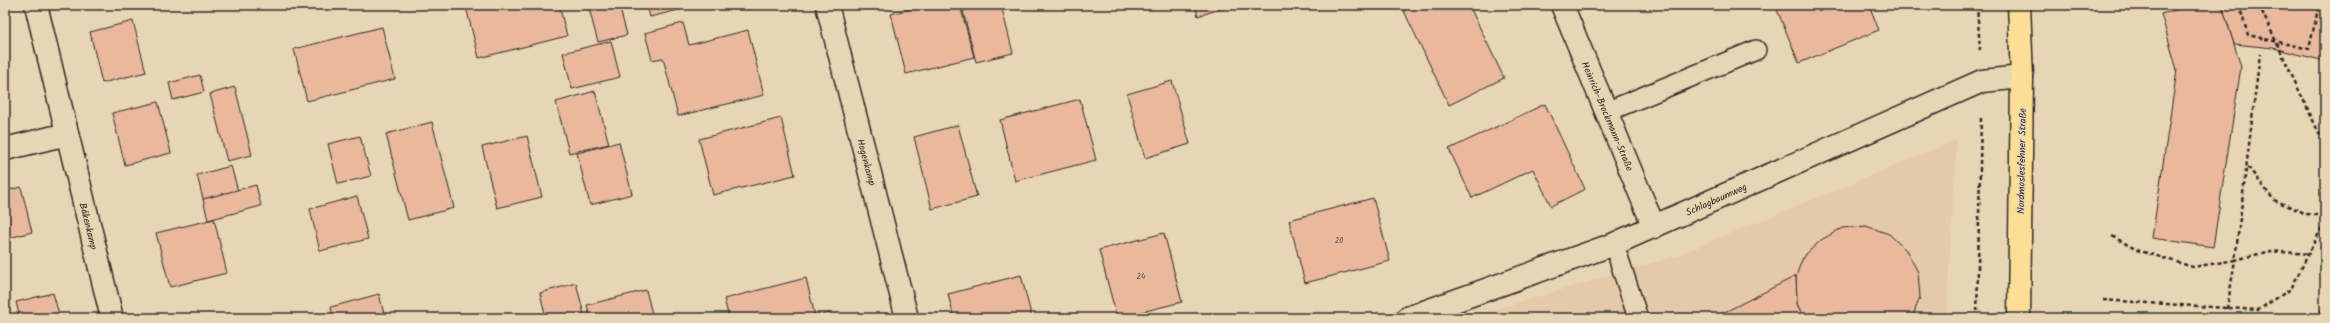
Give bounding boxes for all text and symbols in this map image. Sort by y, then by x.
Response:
street label: Heinrich-Brockmann-Straße [1577,59,1638,174]
street label: Nordmoslesfehner Straße [2013,107,2031,214]
street label: Hogenkamp [852,137,880,188]
street label: Schlagbaumweg [1683,179,1750,221]
street label: Bäkenkamp [74,201,102,252]
house number: 20 [1335,234,1343,247]
house number: 24 [1136,270,1146,283]

